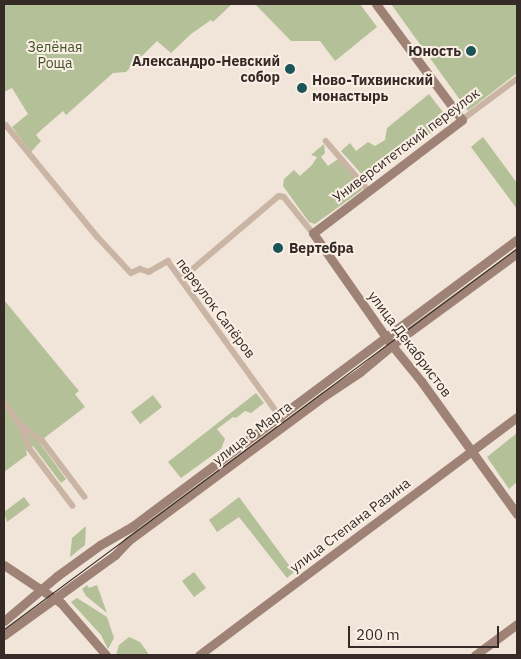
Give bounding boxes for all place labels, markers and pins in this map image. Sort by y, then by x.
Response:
place label: Юность [408,43,461,59]
marker: Юность [465,45,477,57]
place label: Александро-Невский собор [132,53,280,85]
marker: Александро-Невский собор [284,63,296,75]
place label: Ново-Тихвинский монастырь [312,72,433,104]
marker: Ново-Тихвинский монастырь [296,82,308,94]
place label: Вертебра [289,240,354,256]
marker: Вертебра [271,241,285,255]

